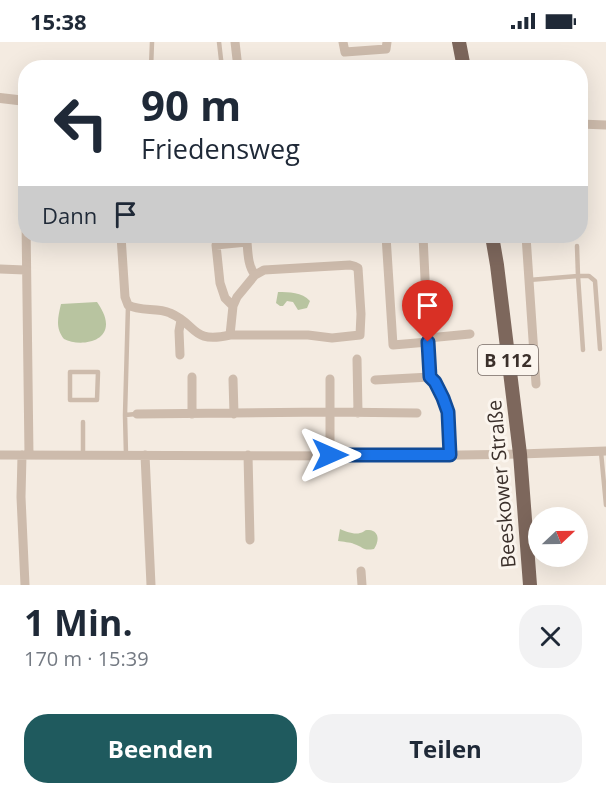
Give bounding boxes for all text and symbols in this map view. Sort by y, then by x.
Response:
text: 15:38 [30,6,87,36]
text: 90 m [141,76,241,133]
icon: left [42,84,120,162]
text: Friedensweg [141,130,300,167]
icon: arrive [109,198,142,231]
text: Dann [42,200,97,230]
pin [402,280,453,342]
icon: arrive [411,289,444,322]
road number: B 112 [478,345,538,375]
street label: Beeskower Straße [480,399,522,569]
position arrow [298,423,362,487]
north arrow [528,507,588,567]
map controls [528,507,588,567]
text: 1 Min. [24,598,133,647]
button: close [519,605,582,668]
text: 170 m · 15:39 [24,645,149,672]
button: Beenden [24,714,297,783]
button: Teilen [309,714,582,783]

